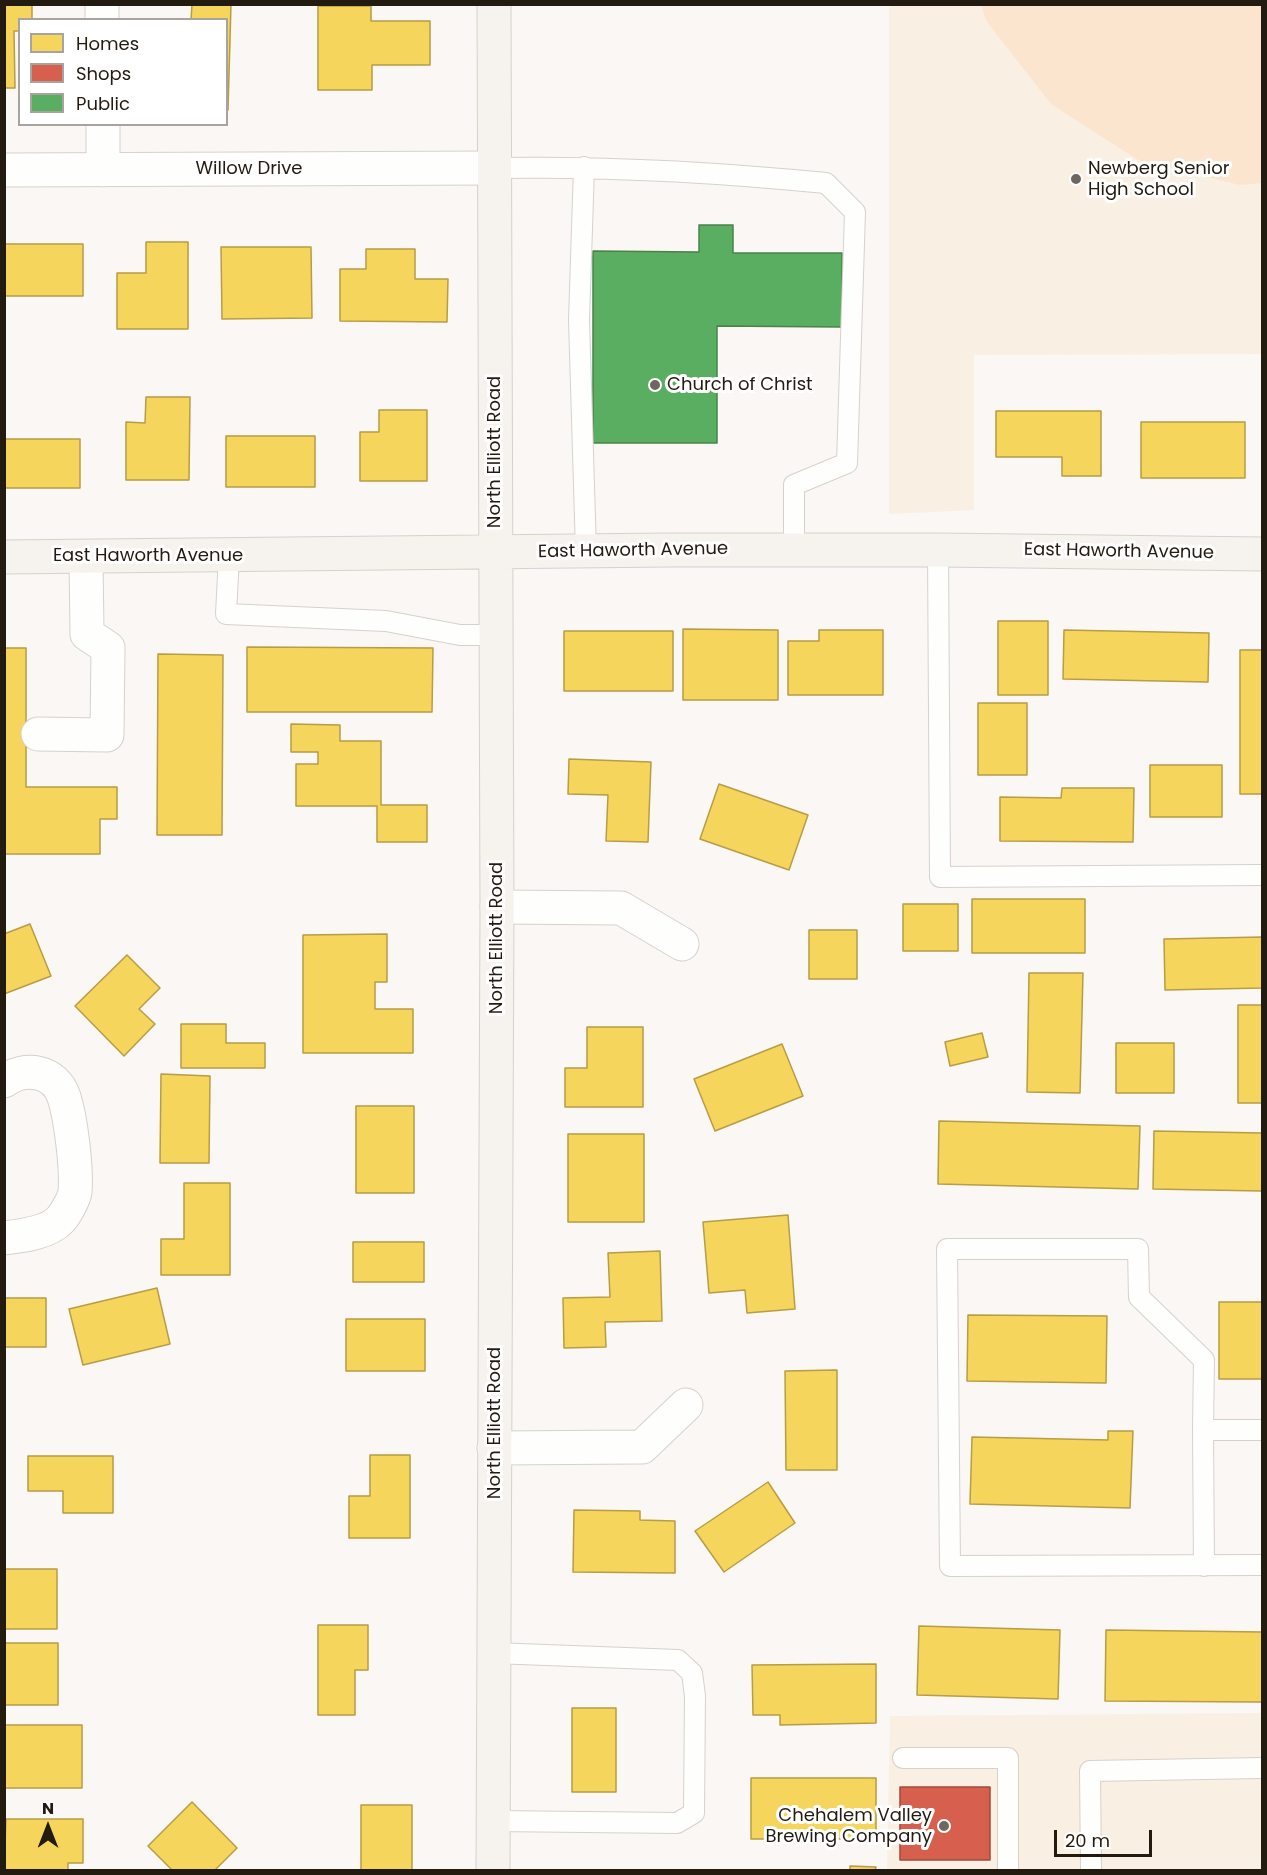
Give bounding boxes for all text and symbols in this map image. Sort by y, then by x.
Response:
legend [18,18,228,126]
text: Homes [76,31,139,56]
text: Shops [76,61,131,86]
text: Public [76,91,130,116]
street label: Willow Drive [195,158,303,180]
place label: Newberg Senior High School [1088,158,1229,201]
marker: Newberg Senior High School [1069,172,1083,186]
place label: Church of Christ [667,374,813,396]
street label: North Elliott Road [484,376,506,528]
marker: Church of Christ [648,378,662,392]
street label: East Haworth Avenue [538,539,728,563]
street label: East Haworth Avenue [1024,540,1214,564]
street label: East Haworth Avenue [53,545,243,567]
street label: North Elliott Road [486,862,508,1014]
street label: North Elliott Road [484,1347,506,1499]
north arrow [18,1797,78,1857]
text: N [42,1797,54,1820]
place label: Chehalem Valley Brewing Company [765,1805,932,1848]
scale bar [1057,1818,1154,1856]
marker: Chehalem Valley Brewing Company [937,1819,951,1833]
text: 20 m [1065,1828,1110,1853]

